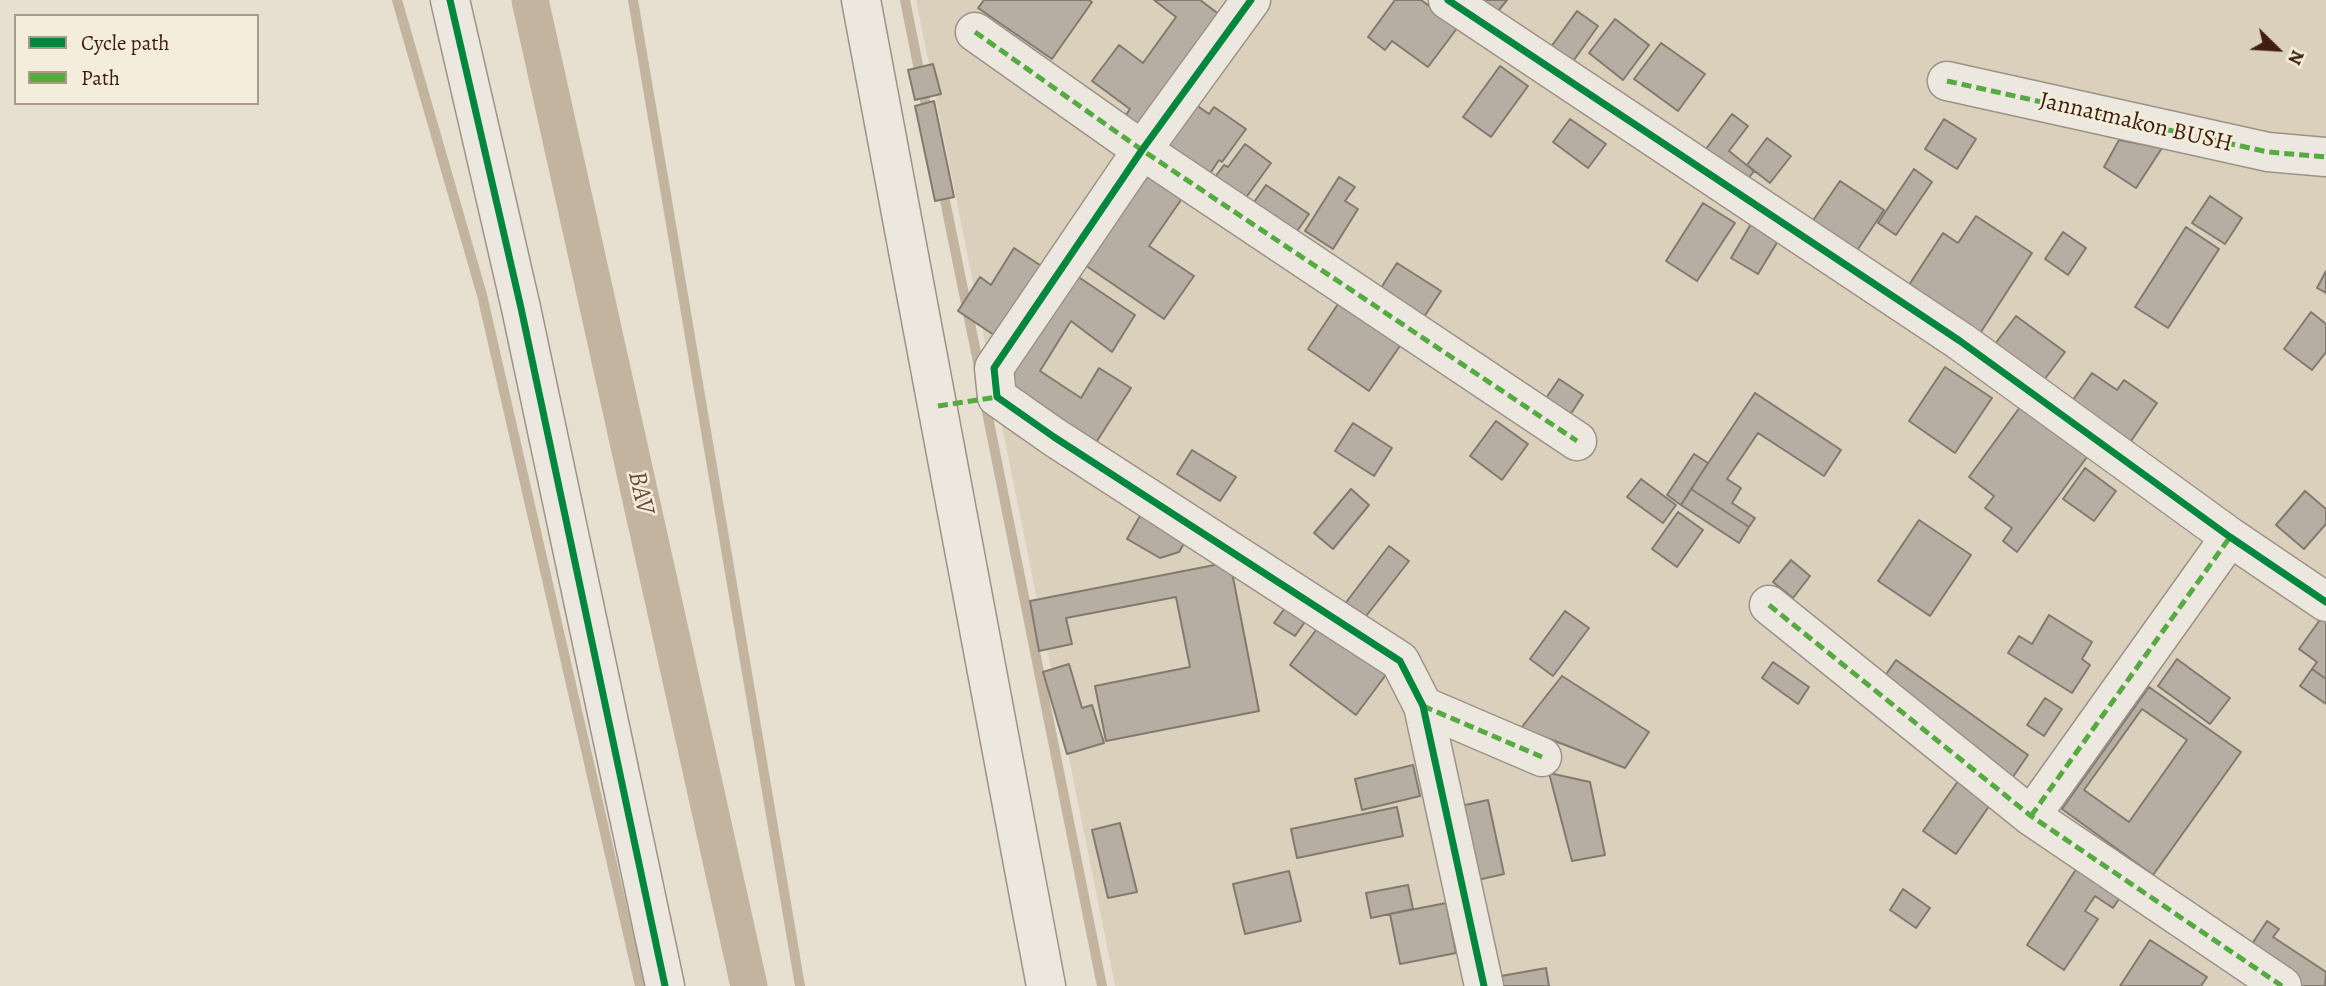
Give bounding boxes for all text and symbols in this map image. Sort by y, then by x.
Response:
legend [14,14,259,105]
north arrow [2242,14,2312,84]
text: Cycle path [81,29,170,57]
text: N [2281,46,2311,69]
text: Path [81,64,120,92]
street label: Jannatmakon BUSH [2036,87,2236,159]
water label: BAV [620,468,660,518]

